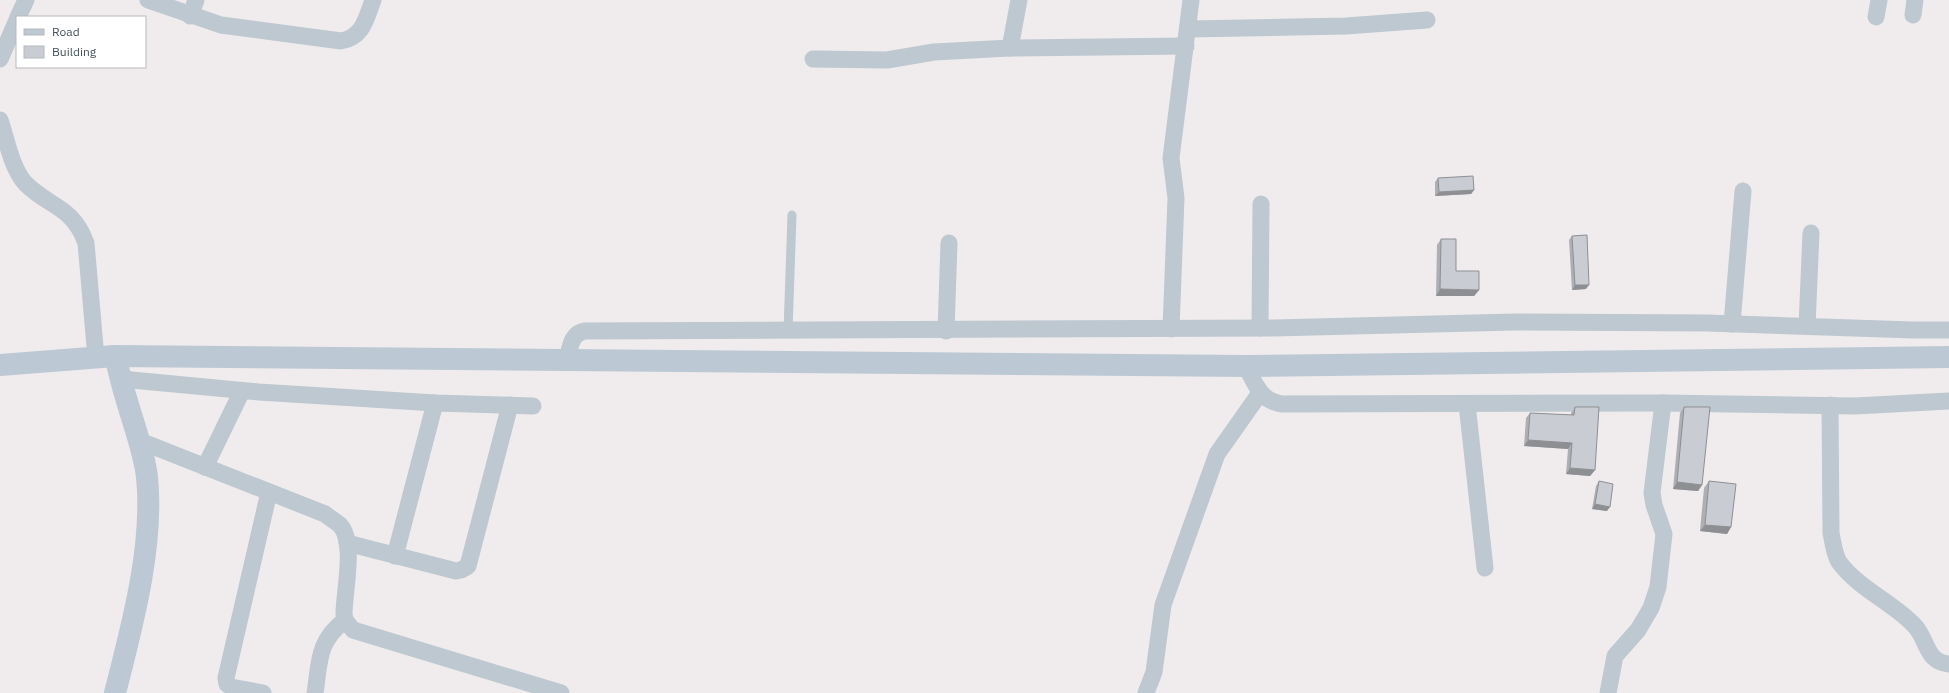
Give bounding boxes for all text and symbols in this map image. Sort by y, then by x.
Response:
legend [16,16,146,68]
text: Road [52,24,80,39]
text: Building [52,44,97,59]

